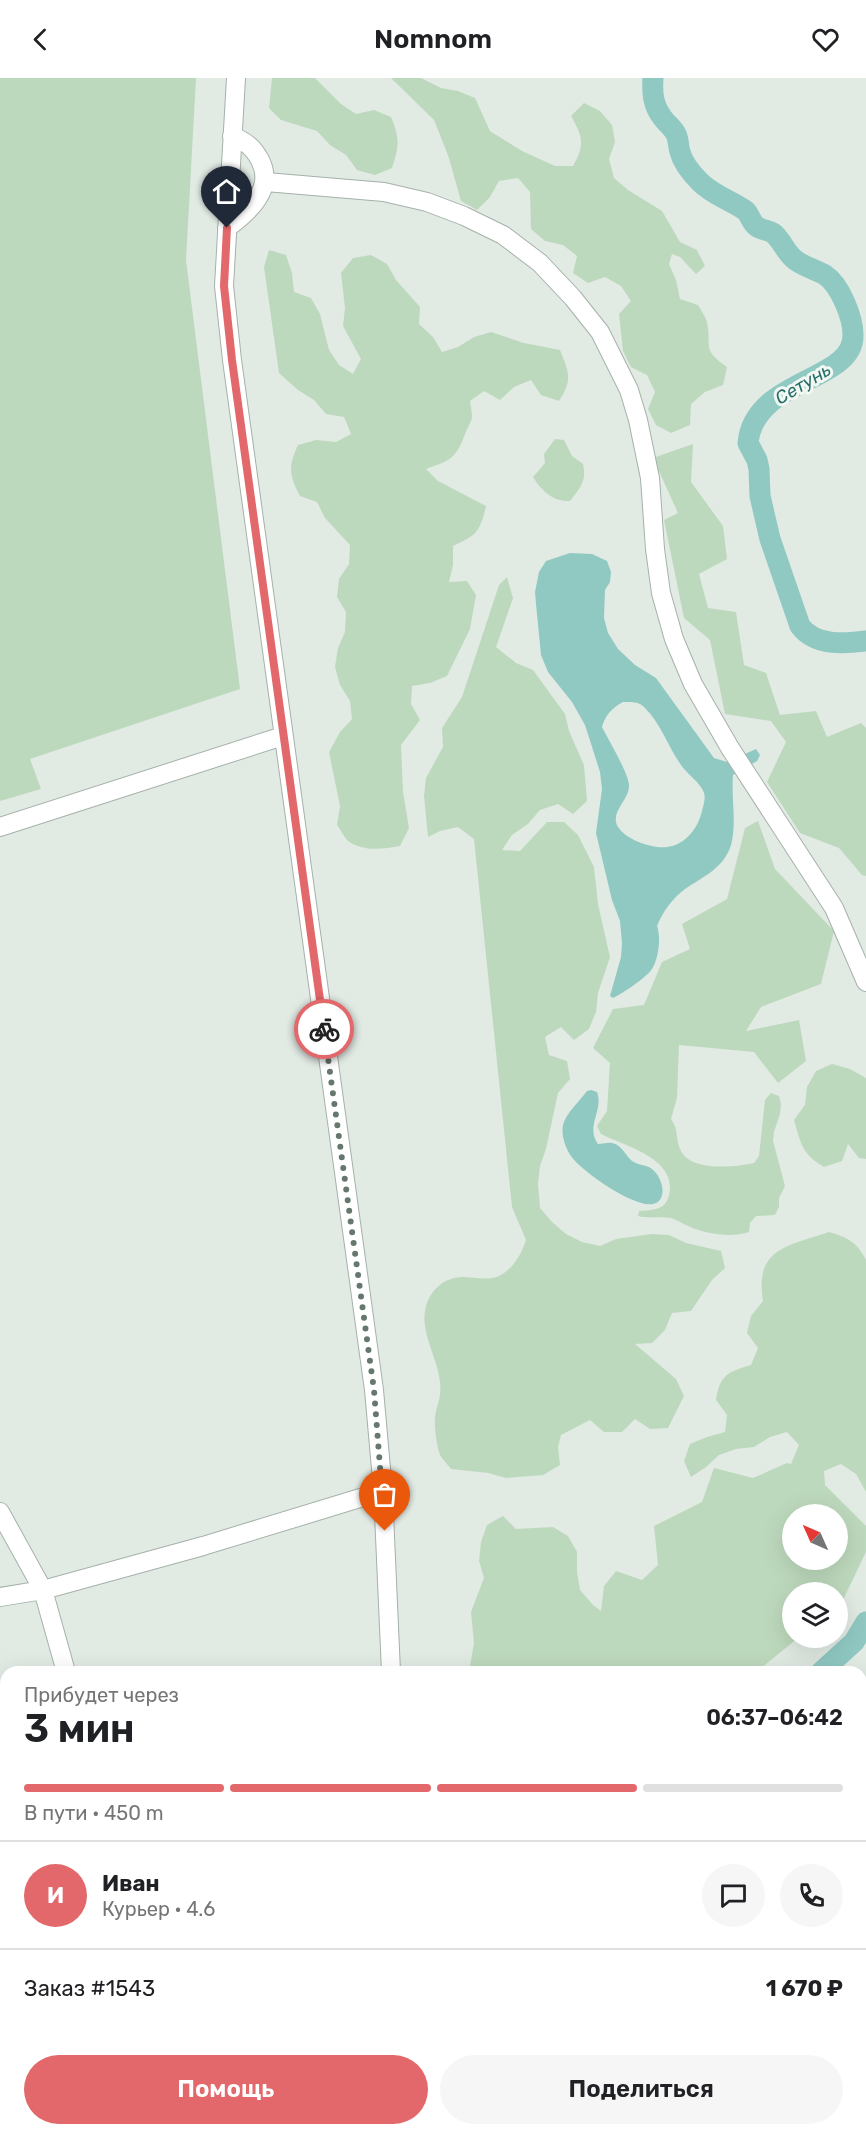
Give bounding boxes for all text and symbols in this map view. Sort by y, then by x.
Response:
icon: back [24,23,57,56]
text: Nomnom [374,23,492,55]
icon: heart [809,23,842,56]
pin [201,166,252,228]
icon: home [210,175,243,208]
water label: Сетунь [771,359,835,409]
courier [294,999,354,1059]
icon: bike [308,1013,341,1046]
pin [359,1469,410,1531]
icon: bag [368,1478,401,1511]
north arrow [782,1504,848,1570]
map controls [782,1504,848,1648]
button: layers [782,1582,848,1648]
text: Прибудет через [24,1683,179,1707]
text: 06:37–06:42 [706,1704,843,1731]
text: 3 мин [24,1706,135,1752]
text: В пути · 450 m [24,1801,164,1825]
button: chat [702,1864,765,1927]
button: phone [780,1864,843,1927]
text: Иван [102,1870,160,1897]
text: И [47,1882,64,1909]
text: Курьер · 4.6 [102,1897,215,1921]
text: Заказ #1543 [24,1975,155,2002]
text: 1 670 ₽ [766,1975,843,2002]
button: Помощь [24,2055,428,2124]
button: Поделиться [440,2055,843,2124]

